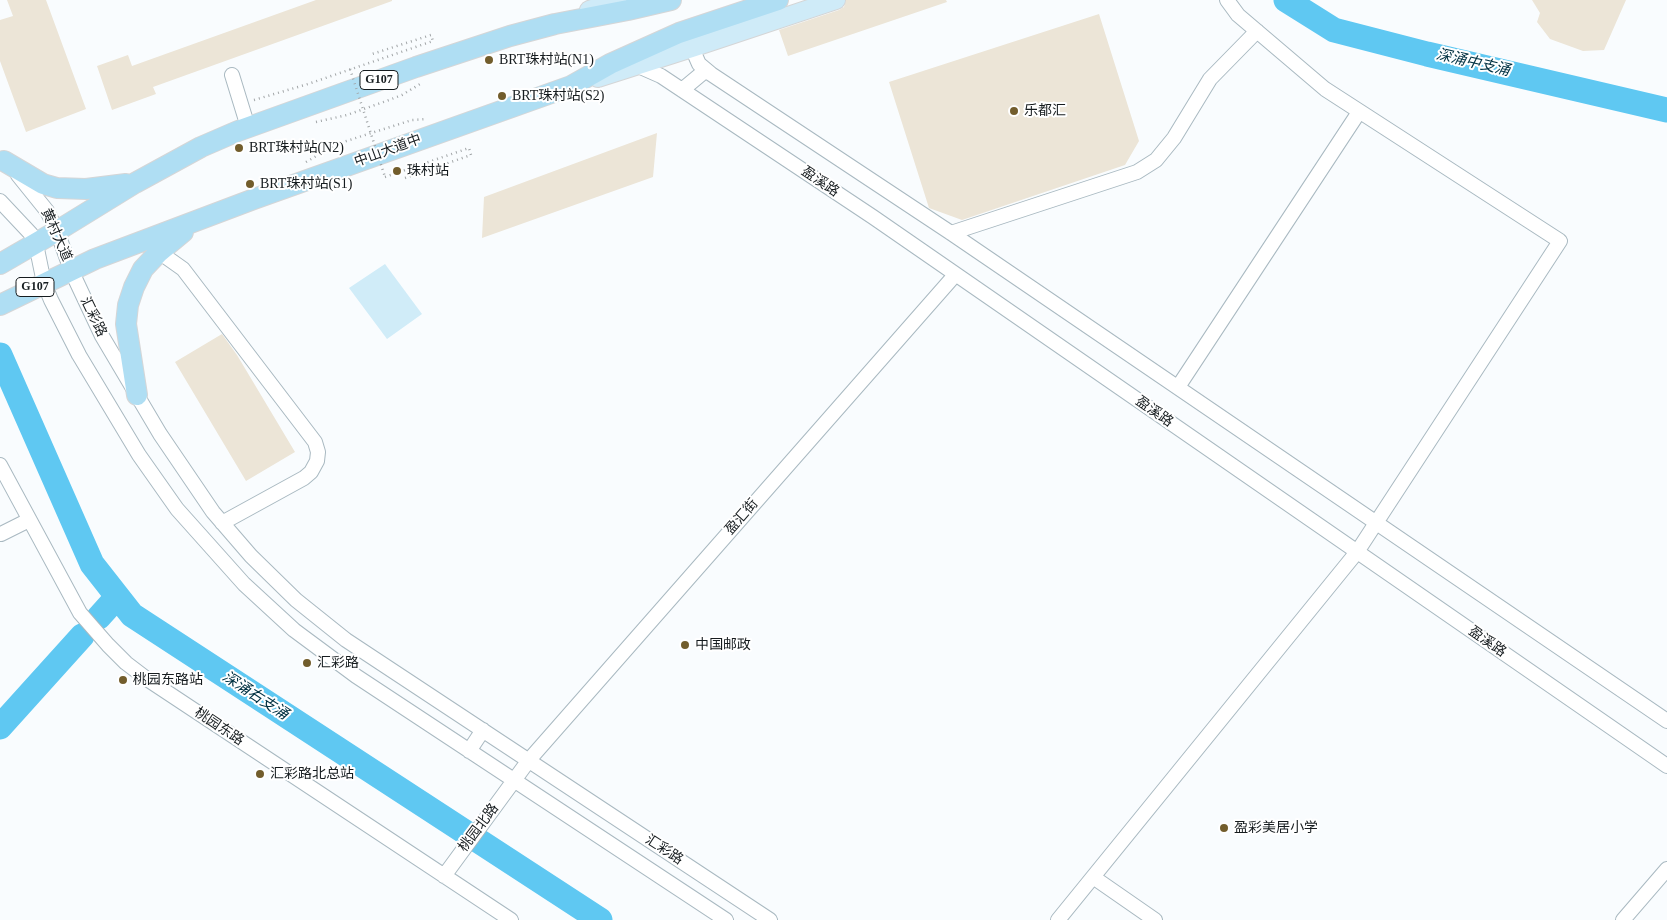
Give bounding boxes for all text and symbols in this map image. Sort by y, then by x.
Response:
water label: 深涌中支涌 [1434,46,1512,80]
place label: BRT珠村站(N1) [499,52,594,68]
marker: BRT珠村站(N1) [483,54,495,66]
road number: G107 [360,70,398,90]
place label: BRT珠村站(S2) [512,88,604,104]
marker: BRT珠村站(S2) [496,90,508,102]
place label: 乐都汇 [1024,103,1066,119]
marker: 乐都汇 [1008,105,1020,117]
street label: 中山大道中 [352,131,424,171]
place label: BRT珠村站(N2) [249,140,344,156]
marker: BRT珠村站(N2) [233,142,245,154]
place label: 珠村站 [407,163,449,179]
street label: 盈溪路 [798,163,842,201]
marker: 珠村站 [391,165,403,177]
place label: BRT珠村站(S1) [260,176,352,192]
marker: BRT珠村站(S1) [244,178,256,190]
street label: 黄村大道 [37,206,75,264]
road number: G107 [16,278,54,296]
street label: 汇彩路 [76,294,110,340]
street label: 盈溪路 [1132,393,1176,431]
street label: 盈汇街 [722,496,762,538]
street label: 盈溪路 [1465,623,1509,661]
place label: 中国邮政 [695,637,751,653]
marker: 中国邮政 [679,639,691,651]
place label: 汇彩路 [317,655,359,671]
marker: 汇彩路 [301,657,313,669]
water label: 深涌右支涌 [219,668,291,724]
place label: 桃园东路站 [133,672,203,688]
marker: 桃园东路站 [117,674,129,686]
street label: 桃园东路 [191,704,247,750]
place label: 汇彩路北总站 [270,766,354,782]
marker: 汇彩路北总站 [254,768,266,780]
street label: 桃园北路 [455,801,503,855]
place label: 盈彩美居小学 [1234,820,1318,836]
marker: 盈彩美居小学 [1218,822,1230,834]
street label: 汇彩路 [642,832,686,868]

